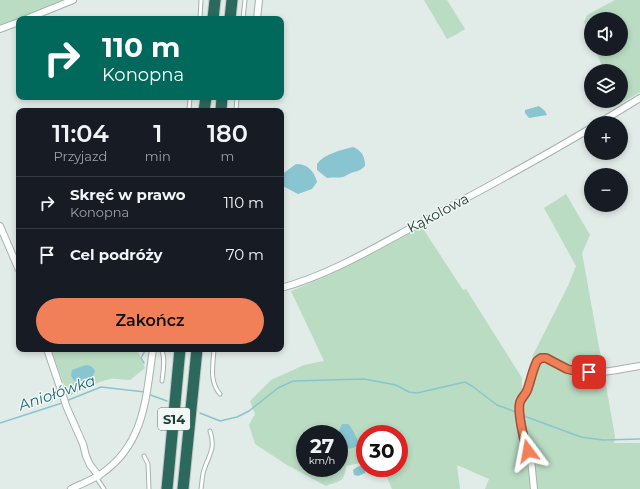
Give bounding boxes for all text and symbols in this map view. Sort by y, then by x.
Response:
map controls [584,12,628,212]
button: sound [584,12,628,56]
text: 110 m [102,30,180,64]
icon: right [36,32,88,84]
text: Konopna [102,64,184,86]
button: layers [584,64,628,108]
button: + [584,116,628,160]
text: 11:04 [52,119,109,148]
text: 1 [153,119,162,148]
text: 180 [207,119,248,148]
text: Przyjazd [53,148,107,164]
text: min [145,148,171,164]
text: m [221,148,234,164]
button: − [584,168,628,212]
text: Skręć w prawo [70,185,186,204]
street label: Kąkolowa [404,189,472,237]
icon: right [36,192,58,214]
text: 110 m [223,193,264,212]
text: Konopna [70,204,129,220]
icon: arrive [36,244,58,266]
text: Cel podróży [70,245,162,264]
text: 70 m [226,245,264,264]
button: Zakończ [36,298,264,344]
pin [572,355,606,389]
icon: arrive [578,361,600,383]
water label: Aniołówka [15,371,98,415]
road number: S14 [158,408,190,430]
speed limit sign: 30 [356,425,408,477]
position arrow [507,430,549,472]
text: 27 [310,434,334,458]
text: km/h [309,454,335,467]

